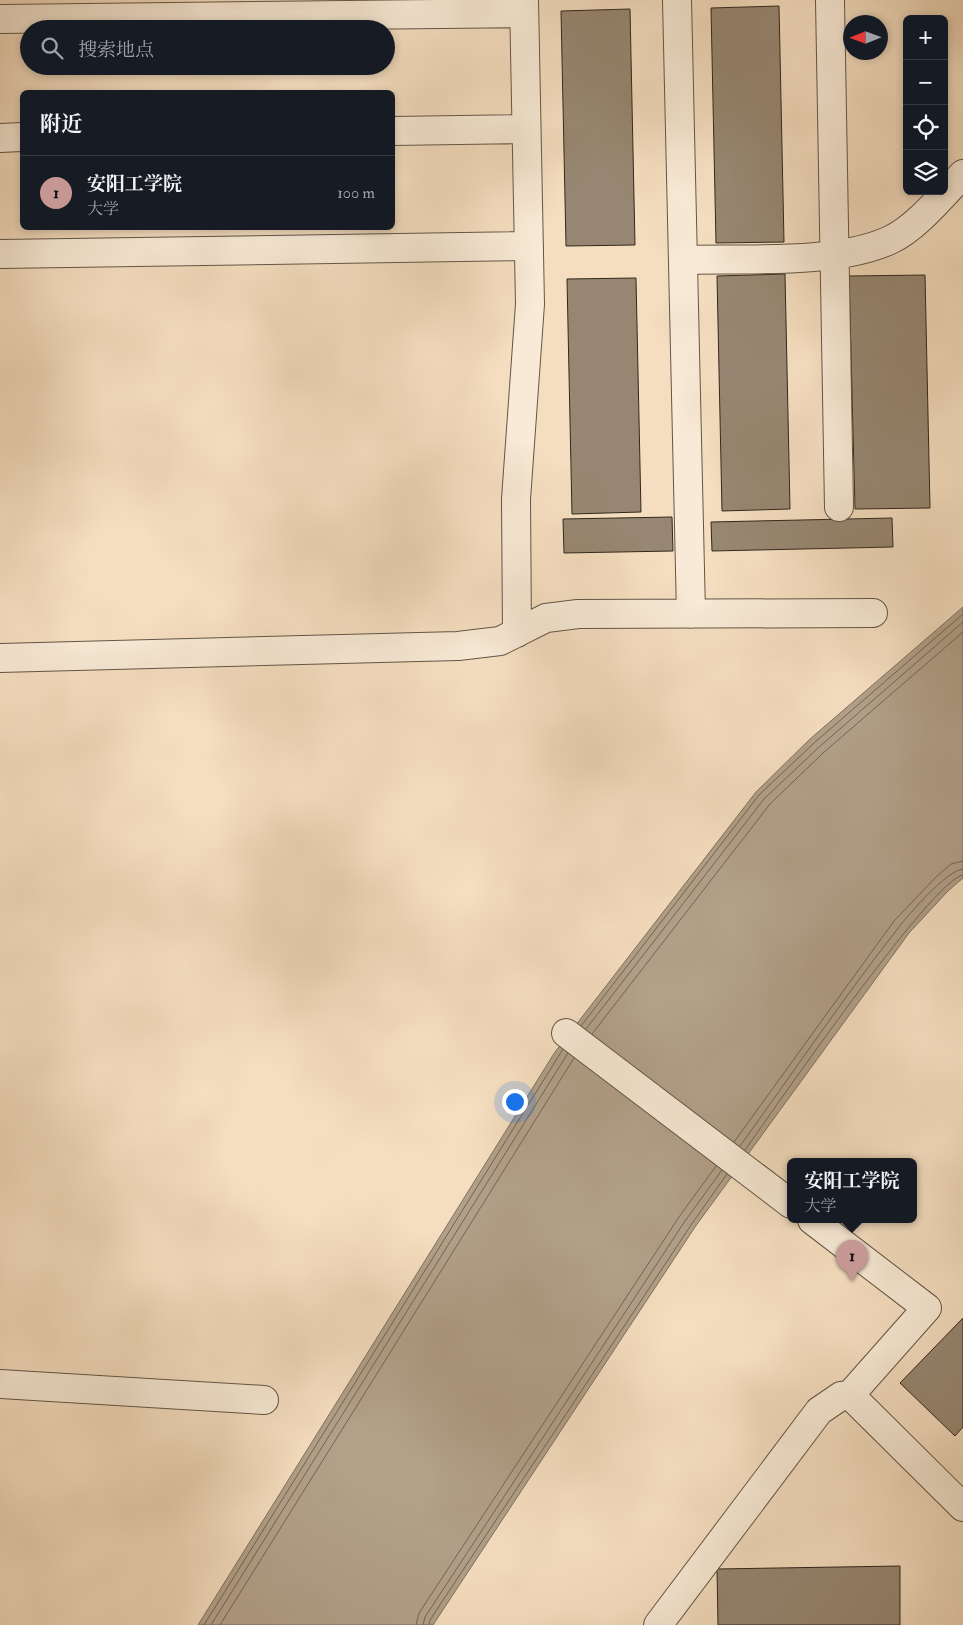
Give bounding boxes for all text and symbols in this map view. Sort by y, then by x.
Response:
north arrow [843,15,888,60]
map controls [903,15,948,195]
button: + [903,15,948,60]
search box [20,20,395,75]
icon: search [38,34,66,62]
text: 搜索地点 [78,38,154,62]
button: − [903,60,948,105]
button: locate [903,105,948,150]
text: 附近 [40,111,82,138]
button: layers [903,150,948,195]
text: 安阳工学院 [87,172,182,196]
text: 1 [53,183,59,203]
text: 100 m [337,183,375,203]
text: 大学 [87,199,119,219]
your location [502,1089,528,1115]
popup [787,1158,917,1223]
text: 安阳工学院 [804,1169,900,1193]
text: 大学 [804,1196,837,1216]
pin: 1 [836,1240,868,1281]

